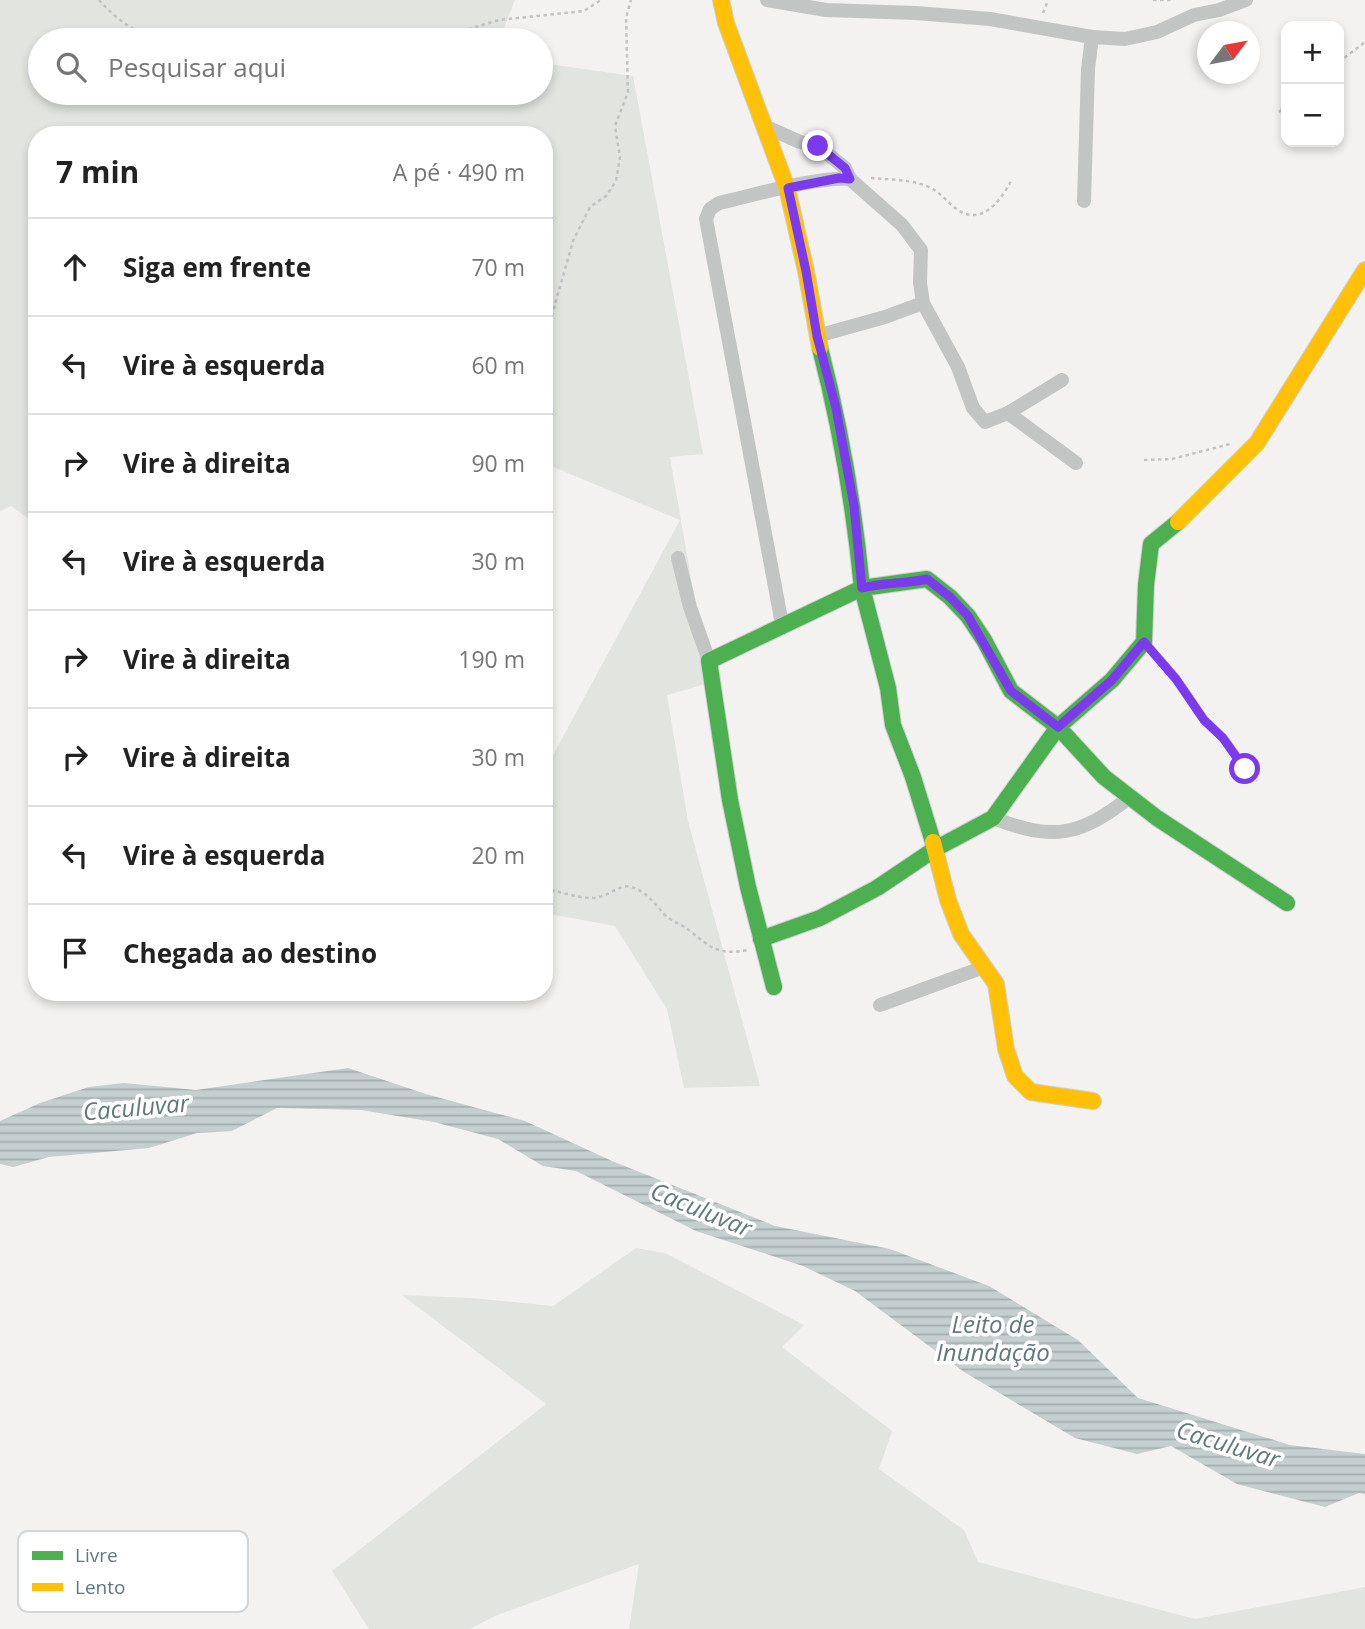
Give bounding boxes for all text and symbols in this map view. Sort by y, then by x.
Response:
north arrow [1197,21,1260,84]
map controls [1281,21,1344,147]
button: + [1281,21,1344,84]
search box [28,28,553,105]
icon: search [52,48,90,86]
text: Pesquisar aqui [108,49,286,85]
button: − [1281,84,1344,147]
route end [802,130,833,161]
text: 7 min [56,151,139,192]
text: A pé · 490 m [393,156,525,188]
icon: ahead [56,248,94,286]
text: Siga em frente [123,249,311,285]
text: 70 m [471,251,525,283]
icon: left [56,346,94,384]
text: Vire à esquerda [123,347,325,383]
text: 60 m [471,349,525,381]
icon: right [56,444,94,482]
text: Vire à direita [123,445,291,481]
text: 90 m [471,447,525,479]
icon: left [56,542,94,580]
text: Vire à esquerda [123,543,325,579]
text: 30 m [471,545,525,577]
icon: right [56,640,94,678]
text: Vire à direita [123,641,291,677]
text: 190 m [458,643,525,675]
icon: right [56,738,94,776]
text: Vire à direita [123,739,291,775]
text: 30 m [471,741,525,773]
route start [1229,753,1260,784]
icon: left [56,836,94,874]
text: Vire à esquerda [123,837,325,873]
text: 20 m [471,839,525,871]
icon: arrive [56,934,94,972]
text: Chegada ao destino [123,935,377,971]
water label: Caculuvar [81,1085,192,1128]
water label: Caculuvar [646,1173,758,1244]
water label: Leito de Inundação [936,1307,1050,1368]
water label: Caculuvar [1173,1412,1286,1475]
legend [18,1531,248,1612]
text: Livre [75,1542,118,1568]
text: Lento [75,1574,125,1600]

